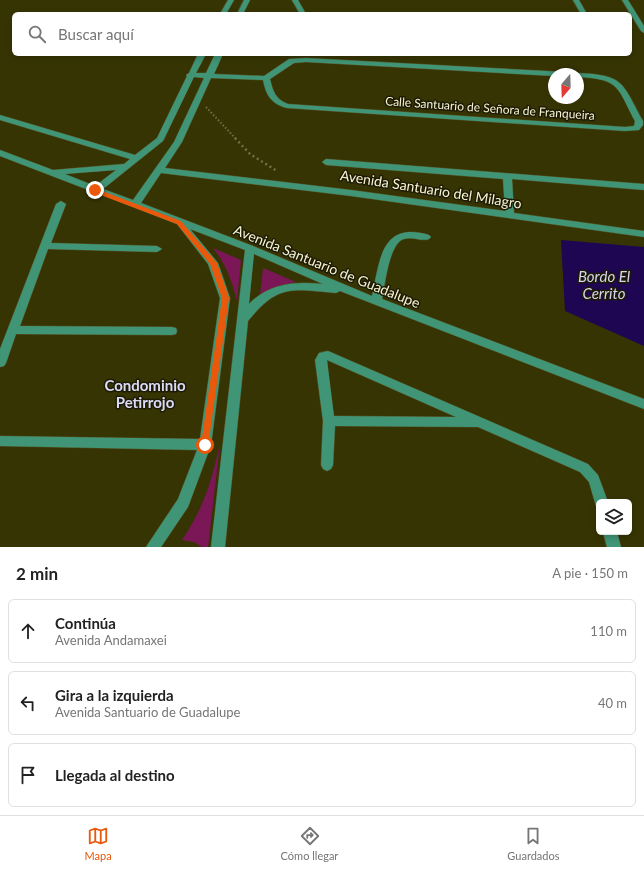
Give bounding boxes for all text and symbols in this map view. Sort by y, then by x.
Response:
search box [12,12,632,56]
icon: search [26,23,48,45]
text: Buscar aquí [58,25,134,43]
north arrow [548,68,584,104]
street label: Calle Santuario de Señora de Franqueira [385,93,595,123]
street label: Avenida Santuario del Milagro [339,166,523,212]
route end [86,181,104,199]
street label: Avenida Santuario de Guadalupe [231,221,423,311]
water label: Bordo El Cerrito [578,267,631,302]
district label: Condominio Petirrojo [104,376,186,411]
route start [196,436,214,454]
map controls [596,499,632,535]
button: layers [596,499,632,535]
text: 2 min [16,563,58,584]
text: A pie · 150 m [552,565,628,581]
text: Continúa [55,614,116,632]
icon: ahead [17,620,39,642]
text: 110 m [590,623,627,639]
text: Avenida Andamaxei [55,632,167,648]
text: Gira a la izquierda [55,686,174,704]
icon: left [17,692,39,714]
text: 40 m [598,695,627,711]
text: Avenida Santuario de Guadalupe [55,704,240,720]
icon: arrive [17,764,39,786]
text: Llegada al destino [55,766,175,784]
tab: Mapa [84,825,112,862]
tab: Cómo llegar [281,825,338,862]
tab: Guardados [507,825,559,862]

